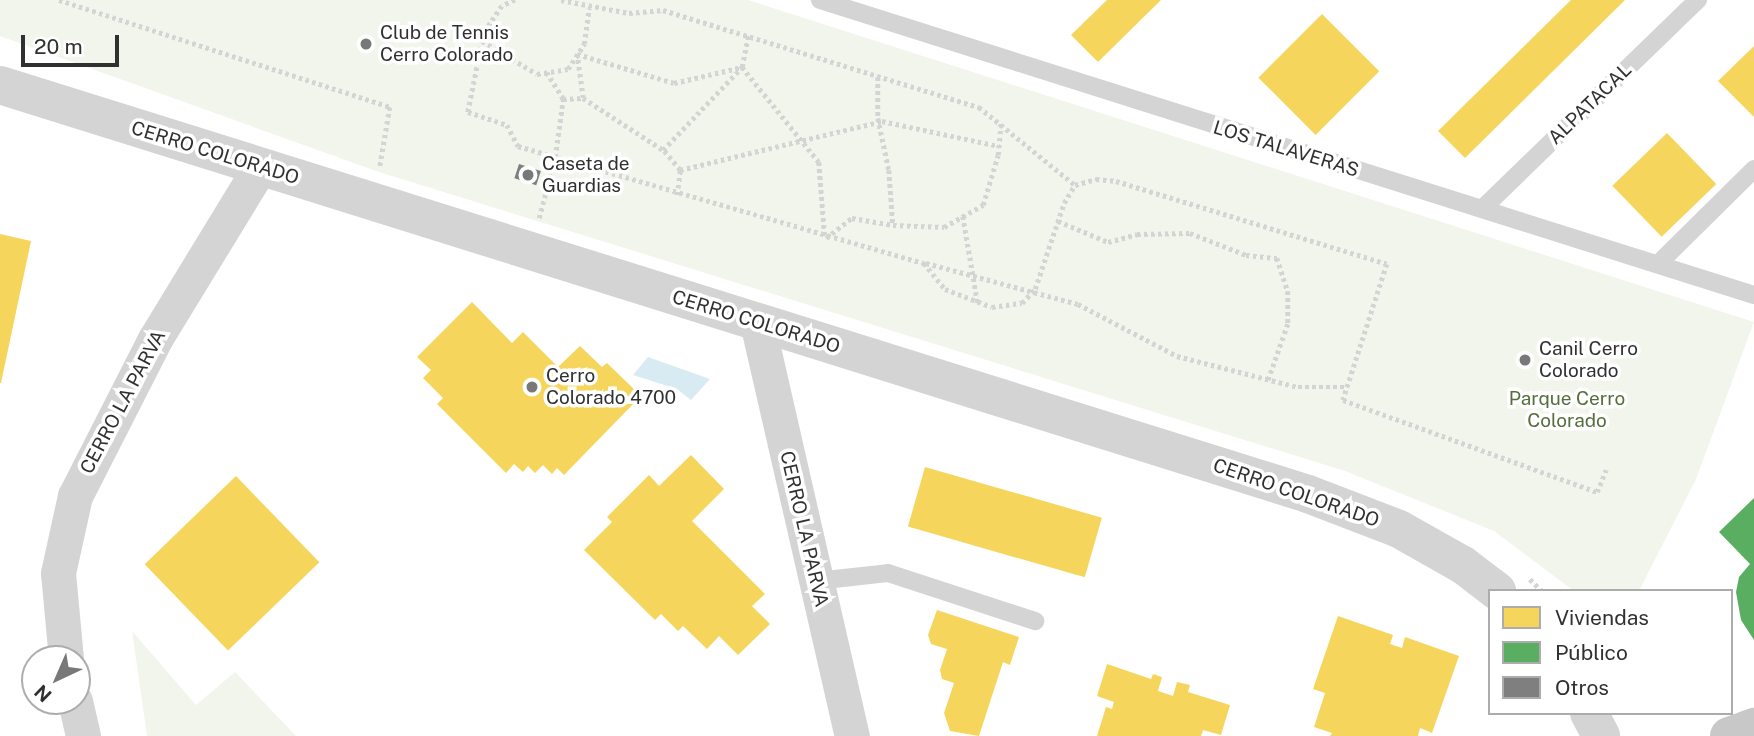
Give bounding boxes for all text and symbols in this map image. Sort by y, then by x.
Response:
scale bar [24,21,122,65]
place label: Club de Tennis Cerro Colorado [380,22,513,66]
text: 20 m [34,34,83,59]
marker: Club de Tennis Cerro Colorado [358,36,374,52]
street label: ALPATACAL [1544,59,1636,149]
street label: LOS TALAVERAS [1210,116,1362,182]
street label: CERRO COLORADO [128,117,302,189]
place label: Caseta de Guardias [542,153,630,197]
marker: Caseta de Guardias [520,167,536,183]
street label: CERRO COLORADO [669,286,843,358]
street label: CERRO LA PARVA [76,326,170,478]
place label: Canil Cerro Colorado [1539,338,1638,382]
marker: Canil Cerro Colorado [1517,352,1533,368]
place label: Cerro Colorado 4700 [546,365,676,409]
marker: Cerro Colorado 4700 [524,379,540,395]
park label: Parque Cerro Colorado [1509,388,1625,432]
street label: CERRO LA PARVA [775,449,833,609]
street label: CERRO COLORADO [1210,454,1382,532]
legend [1488,589,1733,715]
text: Viviendas [1555,605,1649,630]
text: Público [1555,640,1628,665]
north arrow [21,645,91,715]
text: Otros [1555,675,1609,700]
text: N [30,681,56,707]

